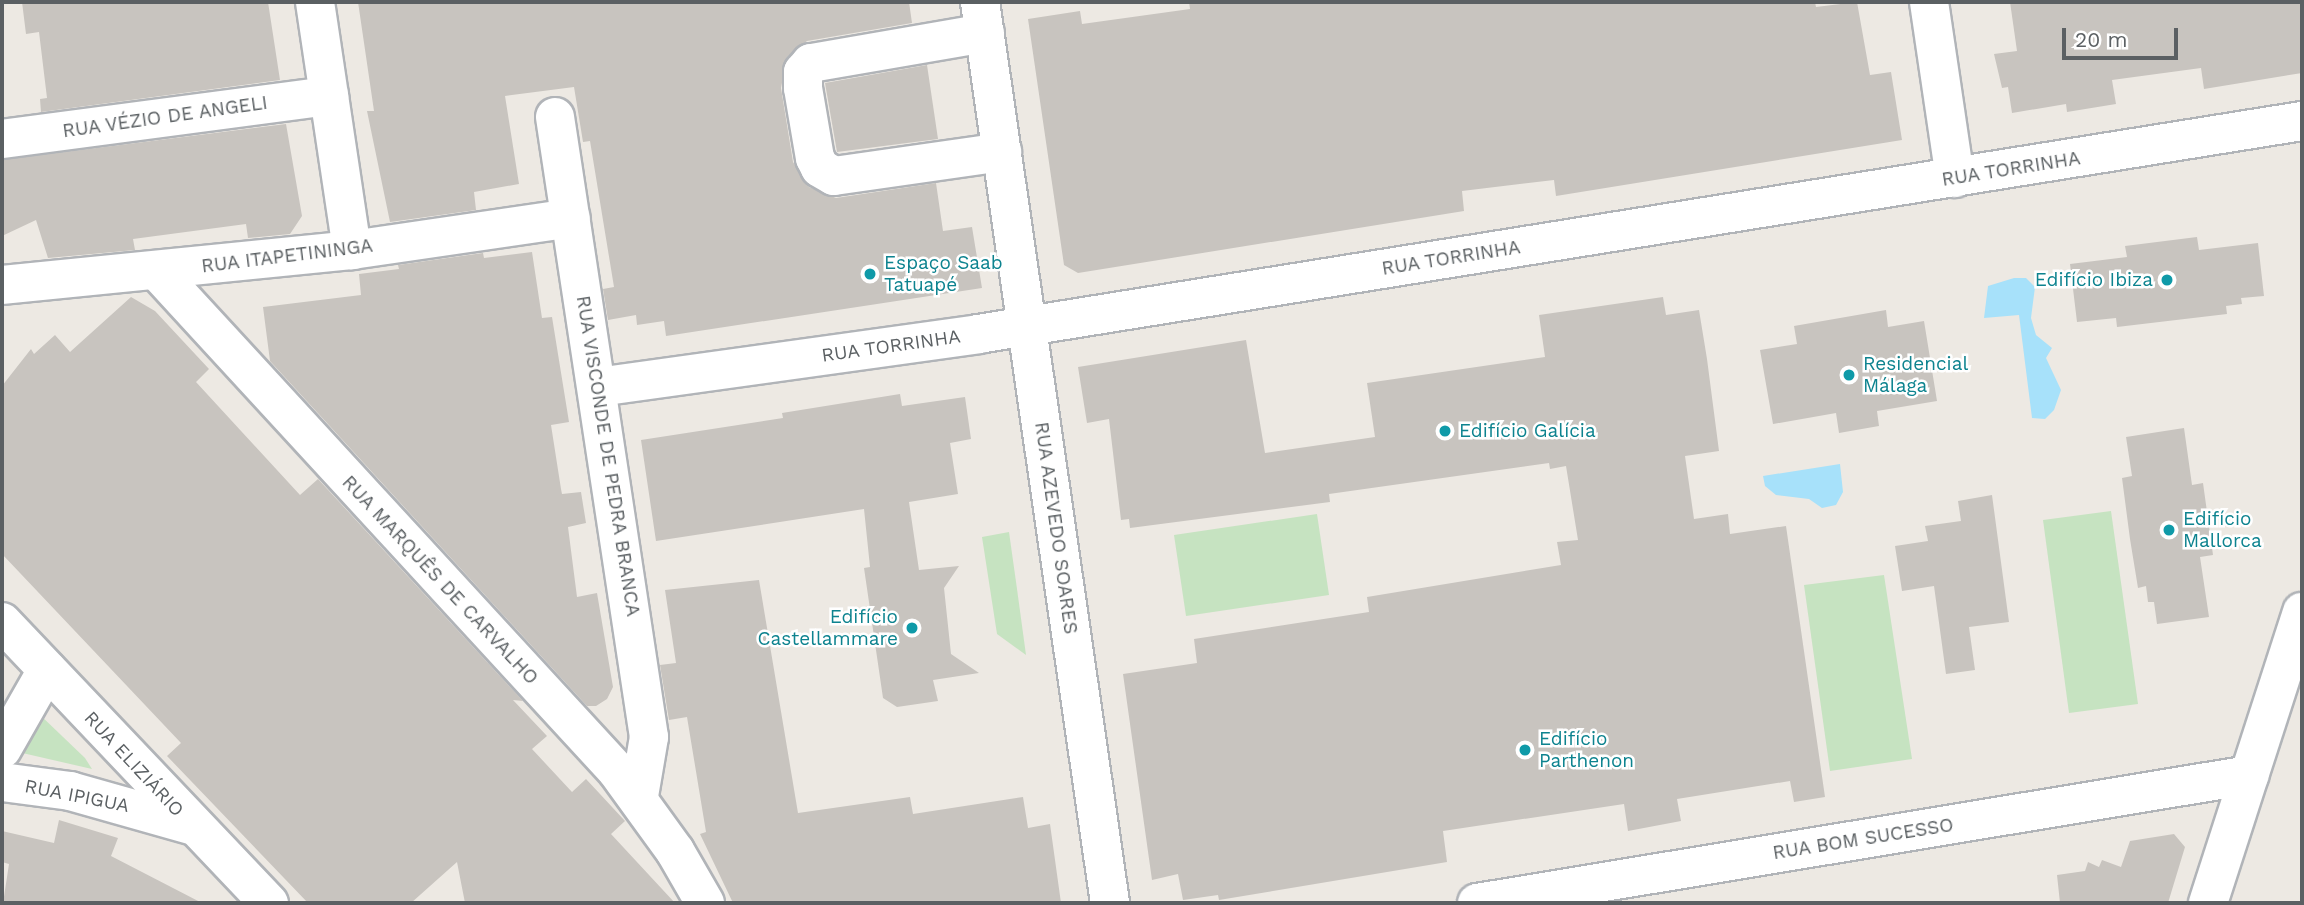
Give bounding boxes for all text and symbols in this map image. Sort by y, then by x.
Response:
scale bar [2066,14,2182,58]
text: 20 m [2075,27,2127,52]
street label: RUA VÉZIO DE ANGELI [60,91,270,143]
street label: RUA TORRINHA [1939,147,2083,191]
street label: RUA ITAPETININGA [200,234,374,278]
street label: RUA TORRINHA [1379,236,1523,280]
place label: Espaço Saab Tatuapé [884,252,1003,296]
marker: Espaço Saab Tatuapé [862,266,878,282]
place label: Edifício Ibiza [2035,269,2153,291]
marker: Edifício Ibiza [2159,272,2175,288]
street label: RUA VISCONDE DE PEDRA BRANCA [571,293,645,619]
street label: RUA TORRINHA [819,325,963,367]
place label: Residencial Málaga [1863,353,1968,397]
marker: Residencial Málaga [1841,367,1857,383]
street label: RUA AZEVEDO SOARES [1030,420,1082,636]
place label: Edifício Galícia [1459,420,1596,442]
marker: Edifício Galícia [1437,423,1453,439]
street label: RUA MARQUÊS DE CARVALHO [337,471,543,689]
place label: Edifício Mallorca [2183,508,2262,552]
marker: Edifício Mallorca [2161,522,2177,538]
place label: Edifício Castellammare [758,606,898,650]
marker: Edifício Castellammare [904,620,920,636]
street label: RUA ELIZIÁRIO [79,706,189,822]
place label: Edifício Parthenon [1539,728,1634,772]
marker: Edifício Parthenon [1517,742,1533,758]
street label: RUA IPIGUA [22,775,132,817]
street label: RUA BOM SUCESSO [1771,813,1955,865]

